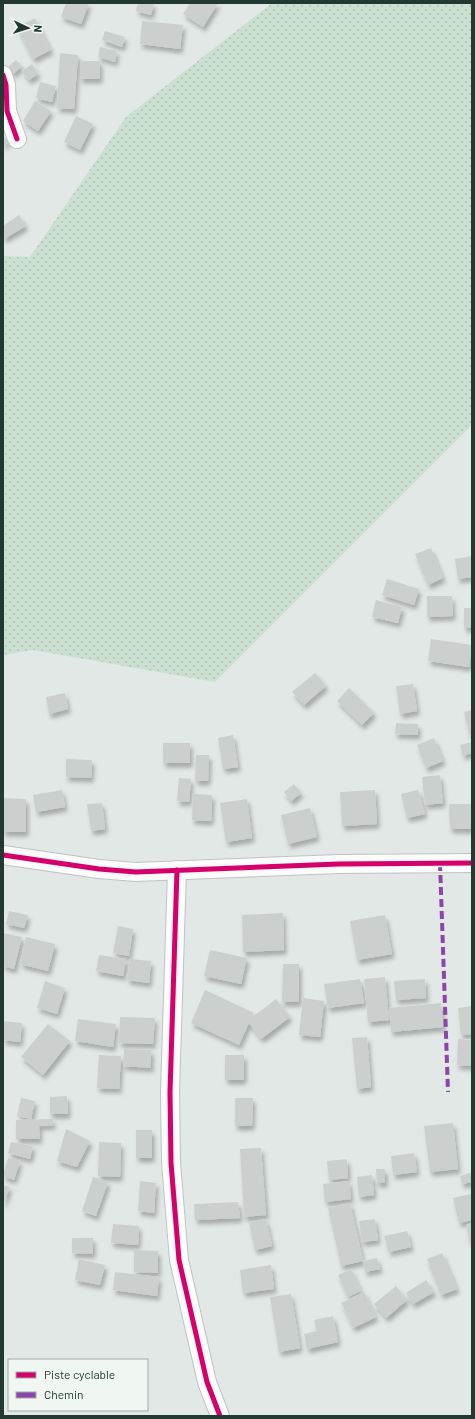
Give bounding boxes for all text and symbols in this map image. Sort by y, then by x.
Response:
north arrow [8,8,48,48]
text: N [32,25,45,33]
legend [8,1359,148,1411]
text: Piste cyclable [44,1367,115,1381]
text: Chemin [44,1387,84,1401]

